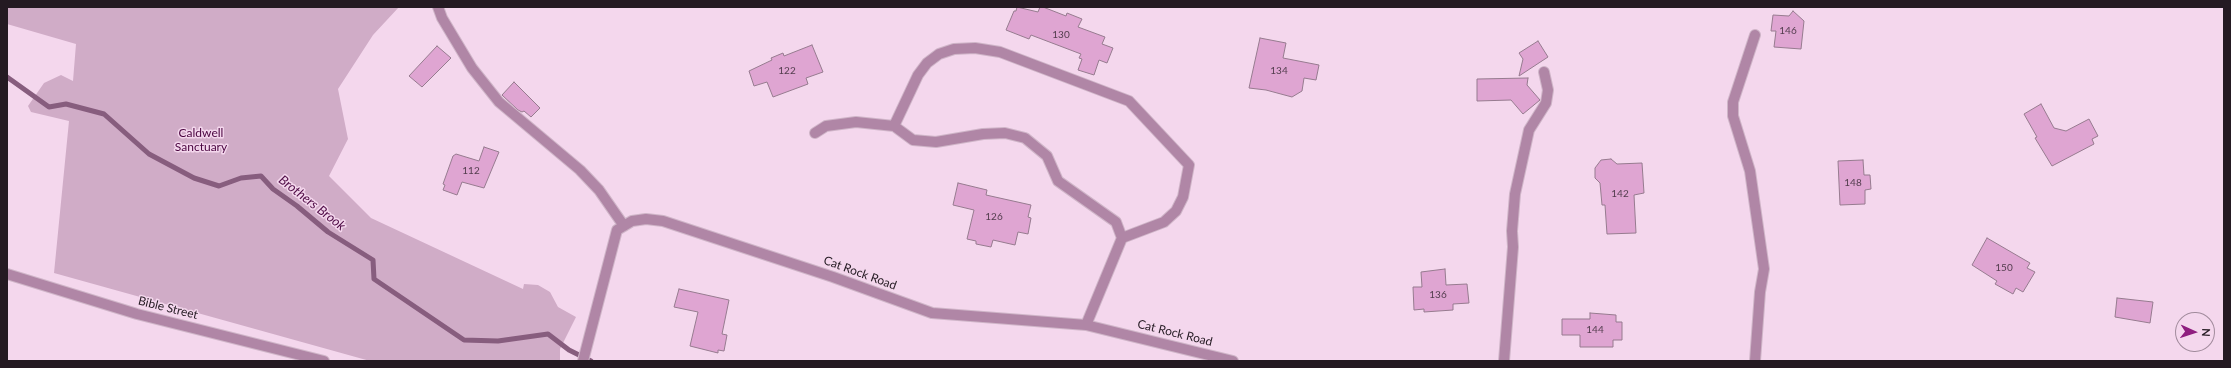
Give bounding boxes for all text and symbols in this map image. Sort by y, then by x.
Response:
house number: 146 [1779,25,1797,37]
house number: 130 [1052,29,1070,41]
house number: 122 [778,65,796,77]
house number: 134 [1270,65,1288,77]
park label: Caldwell Sanctuary [175,126,227,154]
house number: 112 [462,165,480,177]
water label: Brothers Brook [275,172,349,234]
house number: 148 [1844,177,1862,189]
house number: 142 [1611,188,1629,200]
house number: 126 [985,211,1003,223]
street label: Cat Rock Road [821,253,899,293]
house number: 150 [1995,262,2013,274]
house number: 136 [1429,289,1447,301]
street label: Bible Street [137,294,199,322]
north arrow [2175,312,2215,352]
street label: Cat Rock Road [1136,317,1214,349]
house number: 144 [1586,324,1604,336]
text: N [2200,328,2213,337]

